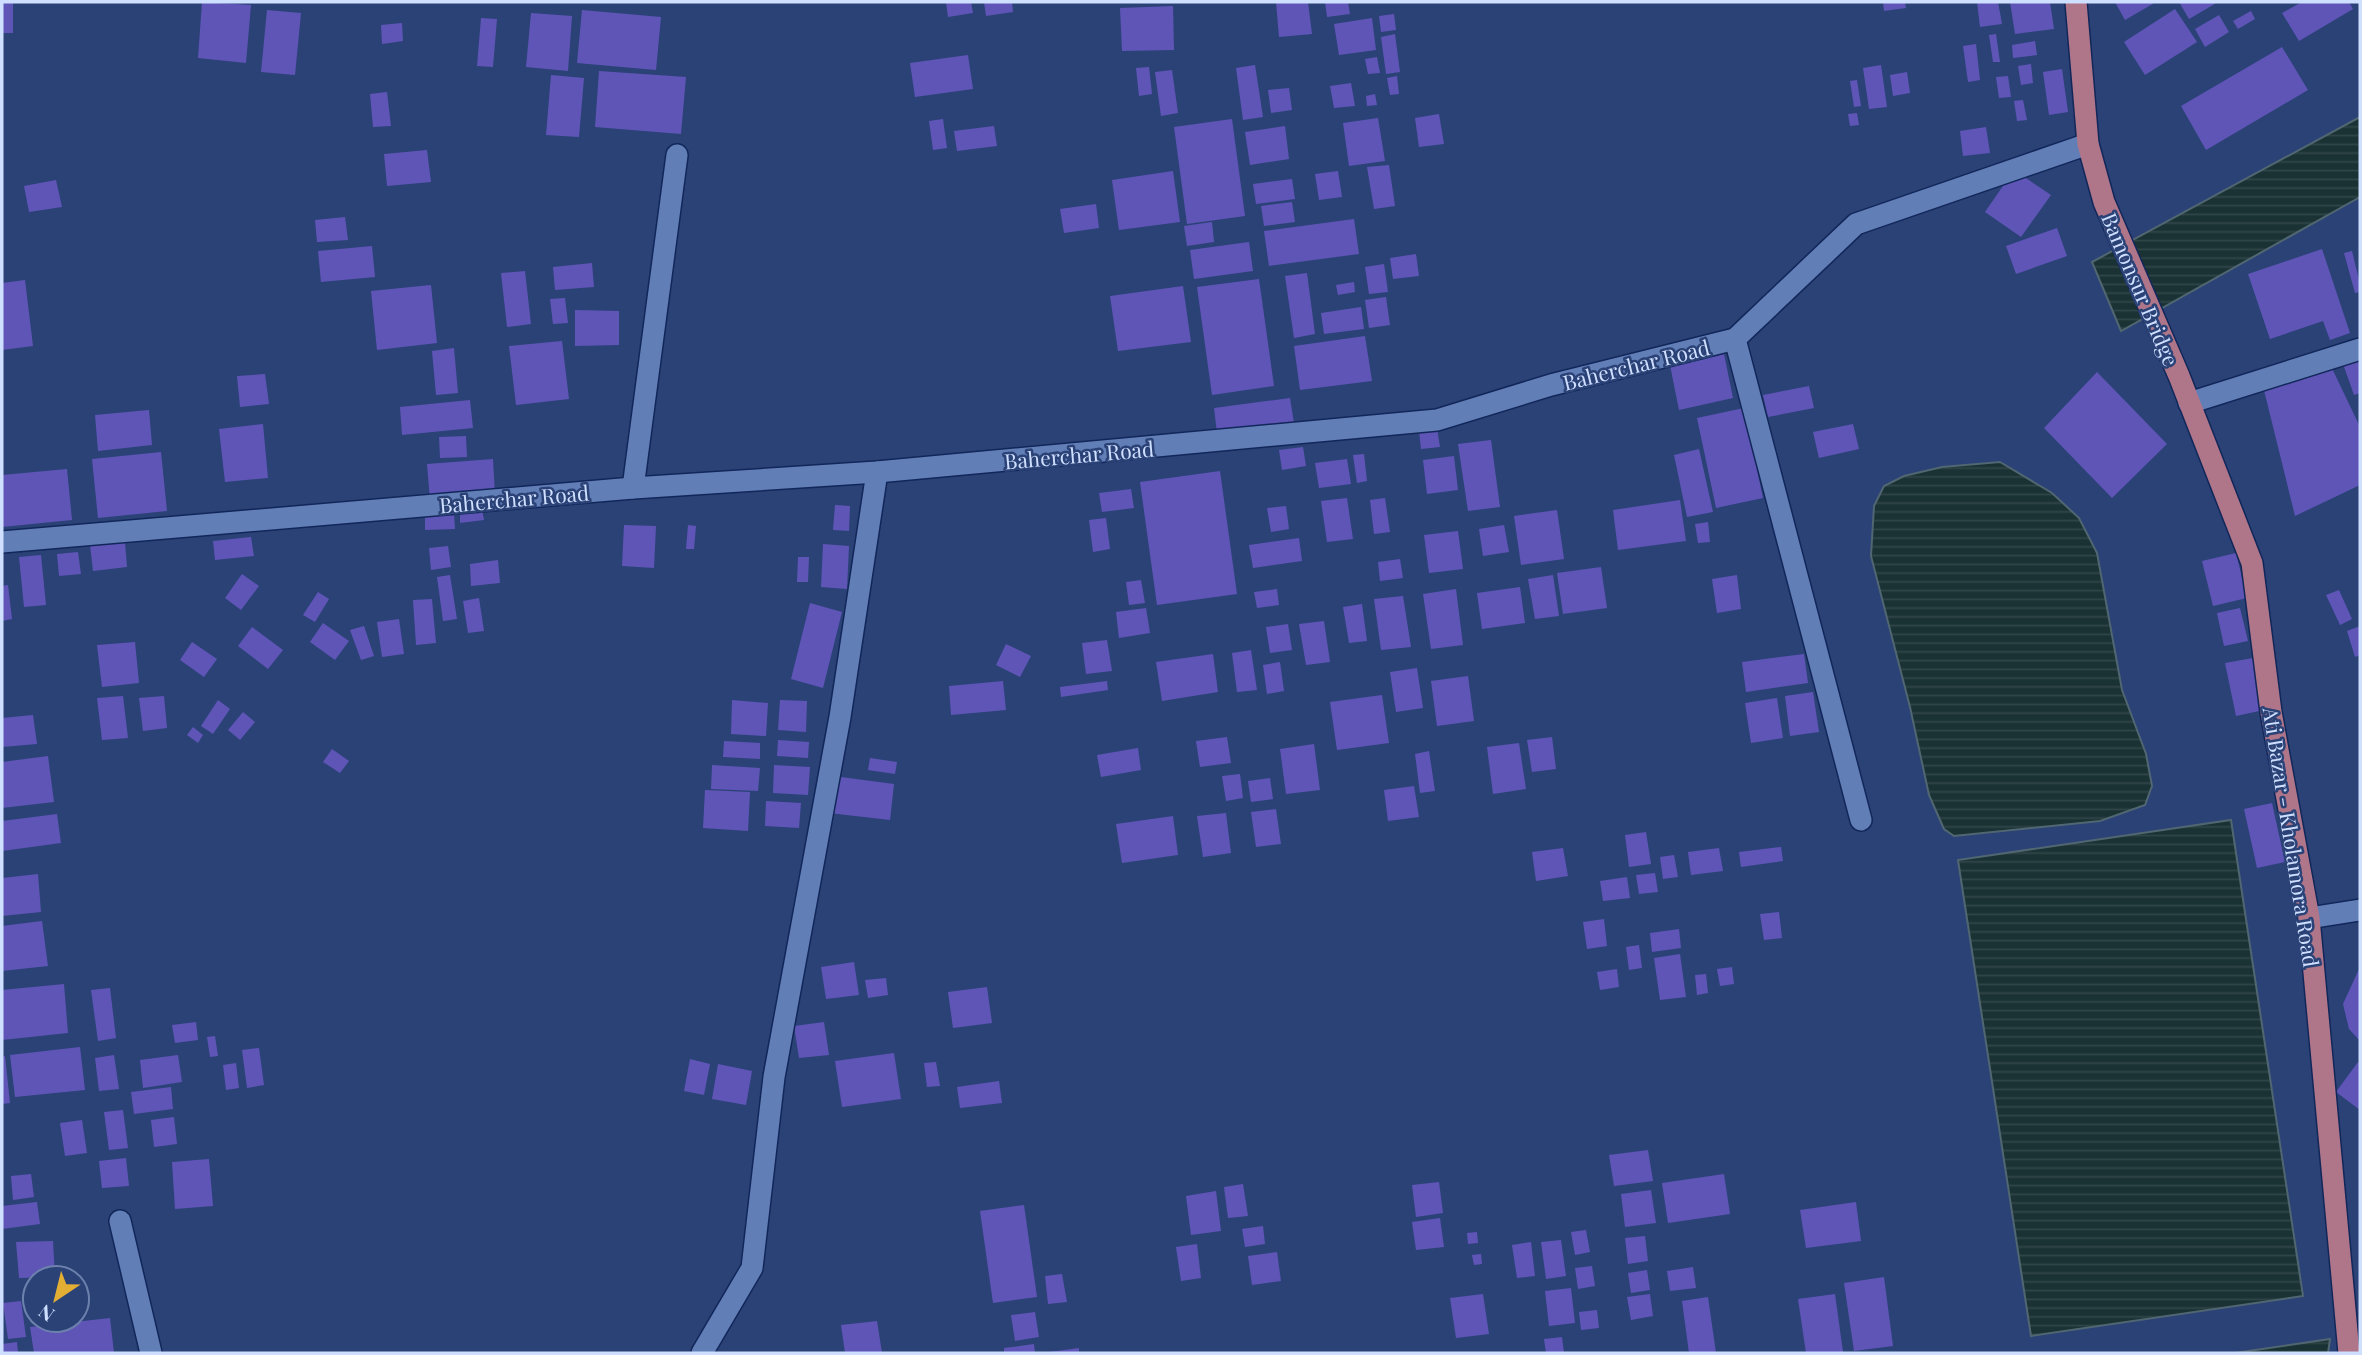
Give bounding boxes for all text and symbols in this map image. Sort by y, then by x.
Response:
street label: Bamonsur Bridge [2096,208,2186,370]
street label: Baherchar Road [1560,332,1712,396]
street label: Baherchar Road [1003,434,1155,474]
street label: Baherchar Road [438,478,590,518]
street label: Ati Bazar - Kholamora Road [2257,704,2326,969]
north arrow [21,1264,91,1334]
text: N [32,1299,59,1328]

